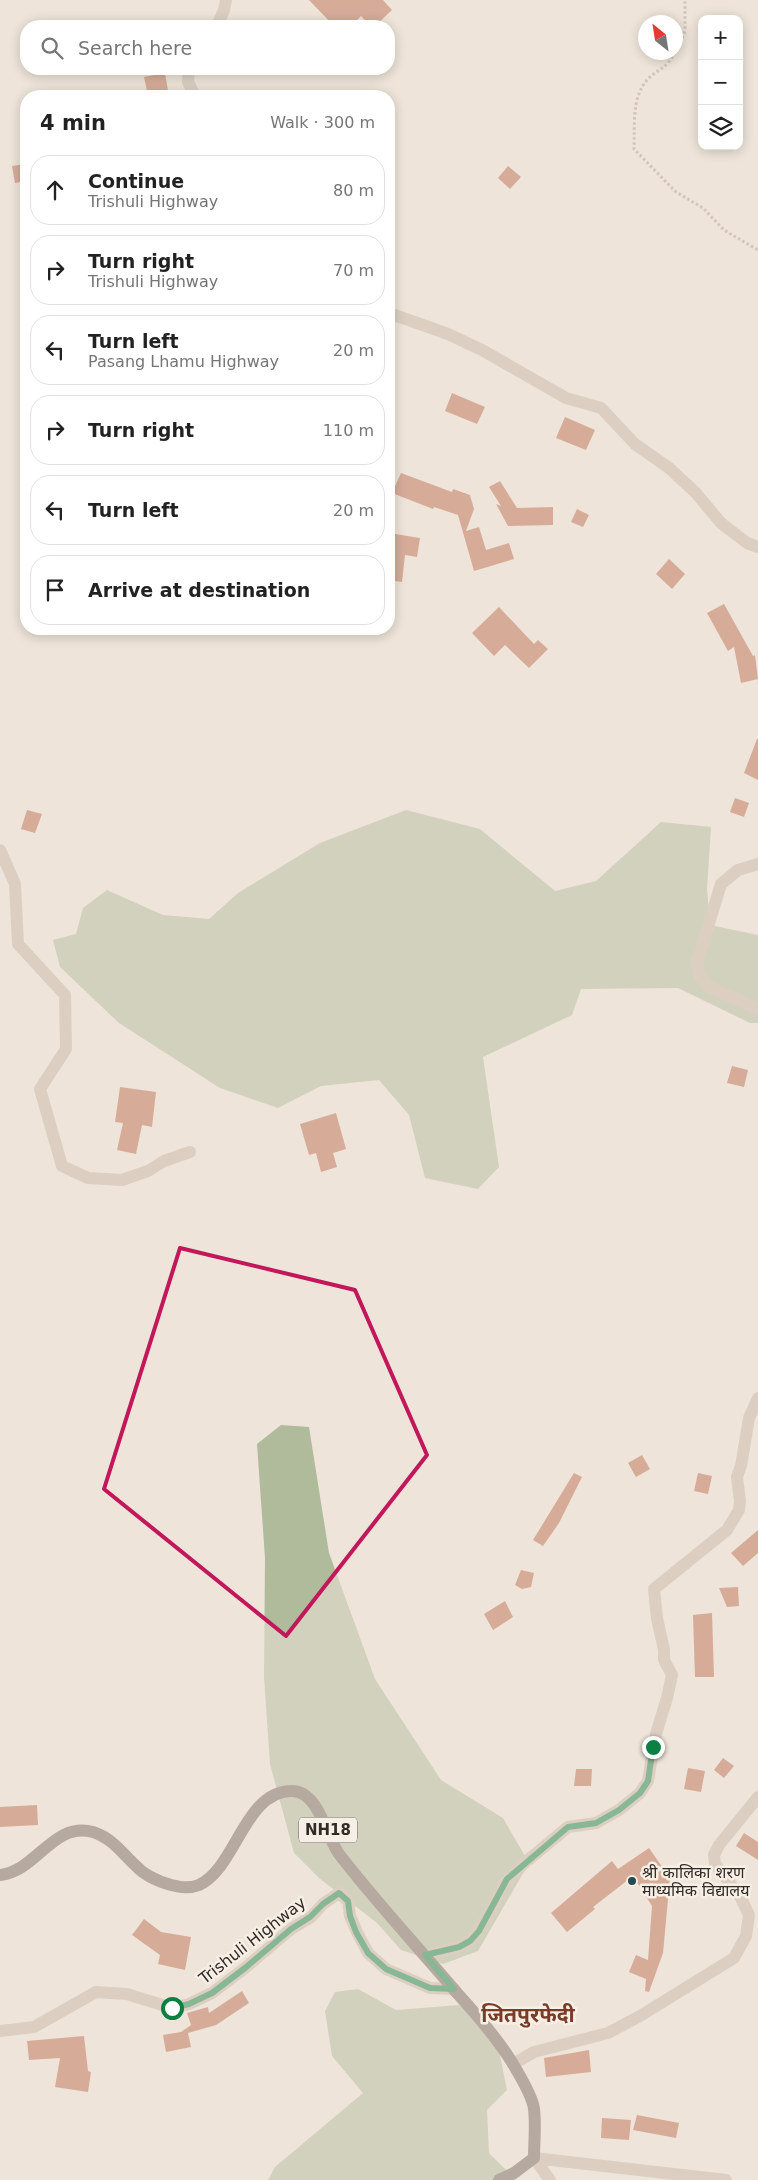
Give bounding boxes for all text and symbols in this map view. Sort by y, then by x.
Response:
north arrow [638,15,683,60]
map controls [698,15,743,150]
button: + [698,15,743,60]
search box [20,20,395,75]
icon: search [38,34,66,62]
text: Search here [78,37,192,59]
button: − [698,60,743,105]
button: layers [698,105,743,150]
text: 4 min [40,111,106,135]
text: Walk · 300 m [270,113,375,132]
text: Continue [88,170,184,192]
icon: ahead [41,176,69,204]
text: 80 m [333,181,374,200]
text: Trishuli Highway [88,192,218,211]
text: Turn right [88,250,194,272]
icon: right [41,256,69,284]
text: 70 m [333,261,374,280]
text: Trishuli Highway [88,272,218,291]
text: Turn left [88,330,179,352]
icon: left [41,336,69,364]
text: 20 m [333,341,374,360]
text: Pasang Lhamu Highway [88,352,279,371]
icon: right [41,416,69,444]
text: Turn right [88,419,194,441]
text: 110 m [323,421,374,440]
icon: left [41,496,69,524]
text: Turn left [88,499,179,521]
text: 20 m [333,501,374,520]
icon: arrive [41,576,69,604]
text: Arrive at destination [88,579,310,601]
route end [642,1736,665,1759]
road number: NH18 [299,1818,357,1842]
place label: श्री कालिका शरण माध्यमिक विद्यालय [642,1863,750,1900]
marker: श्री कालिका शरण माध्यमिक विद्यालय [626,1875,638,1887]
street label: Trishuli Highway [194,1893,309,1989]
route start [161,1997,184,2020]
district label: जितपुरफेदी [481,2003,575,2028]

